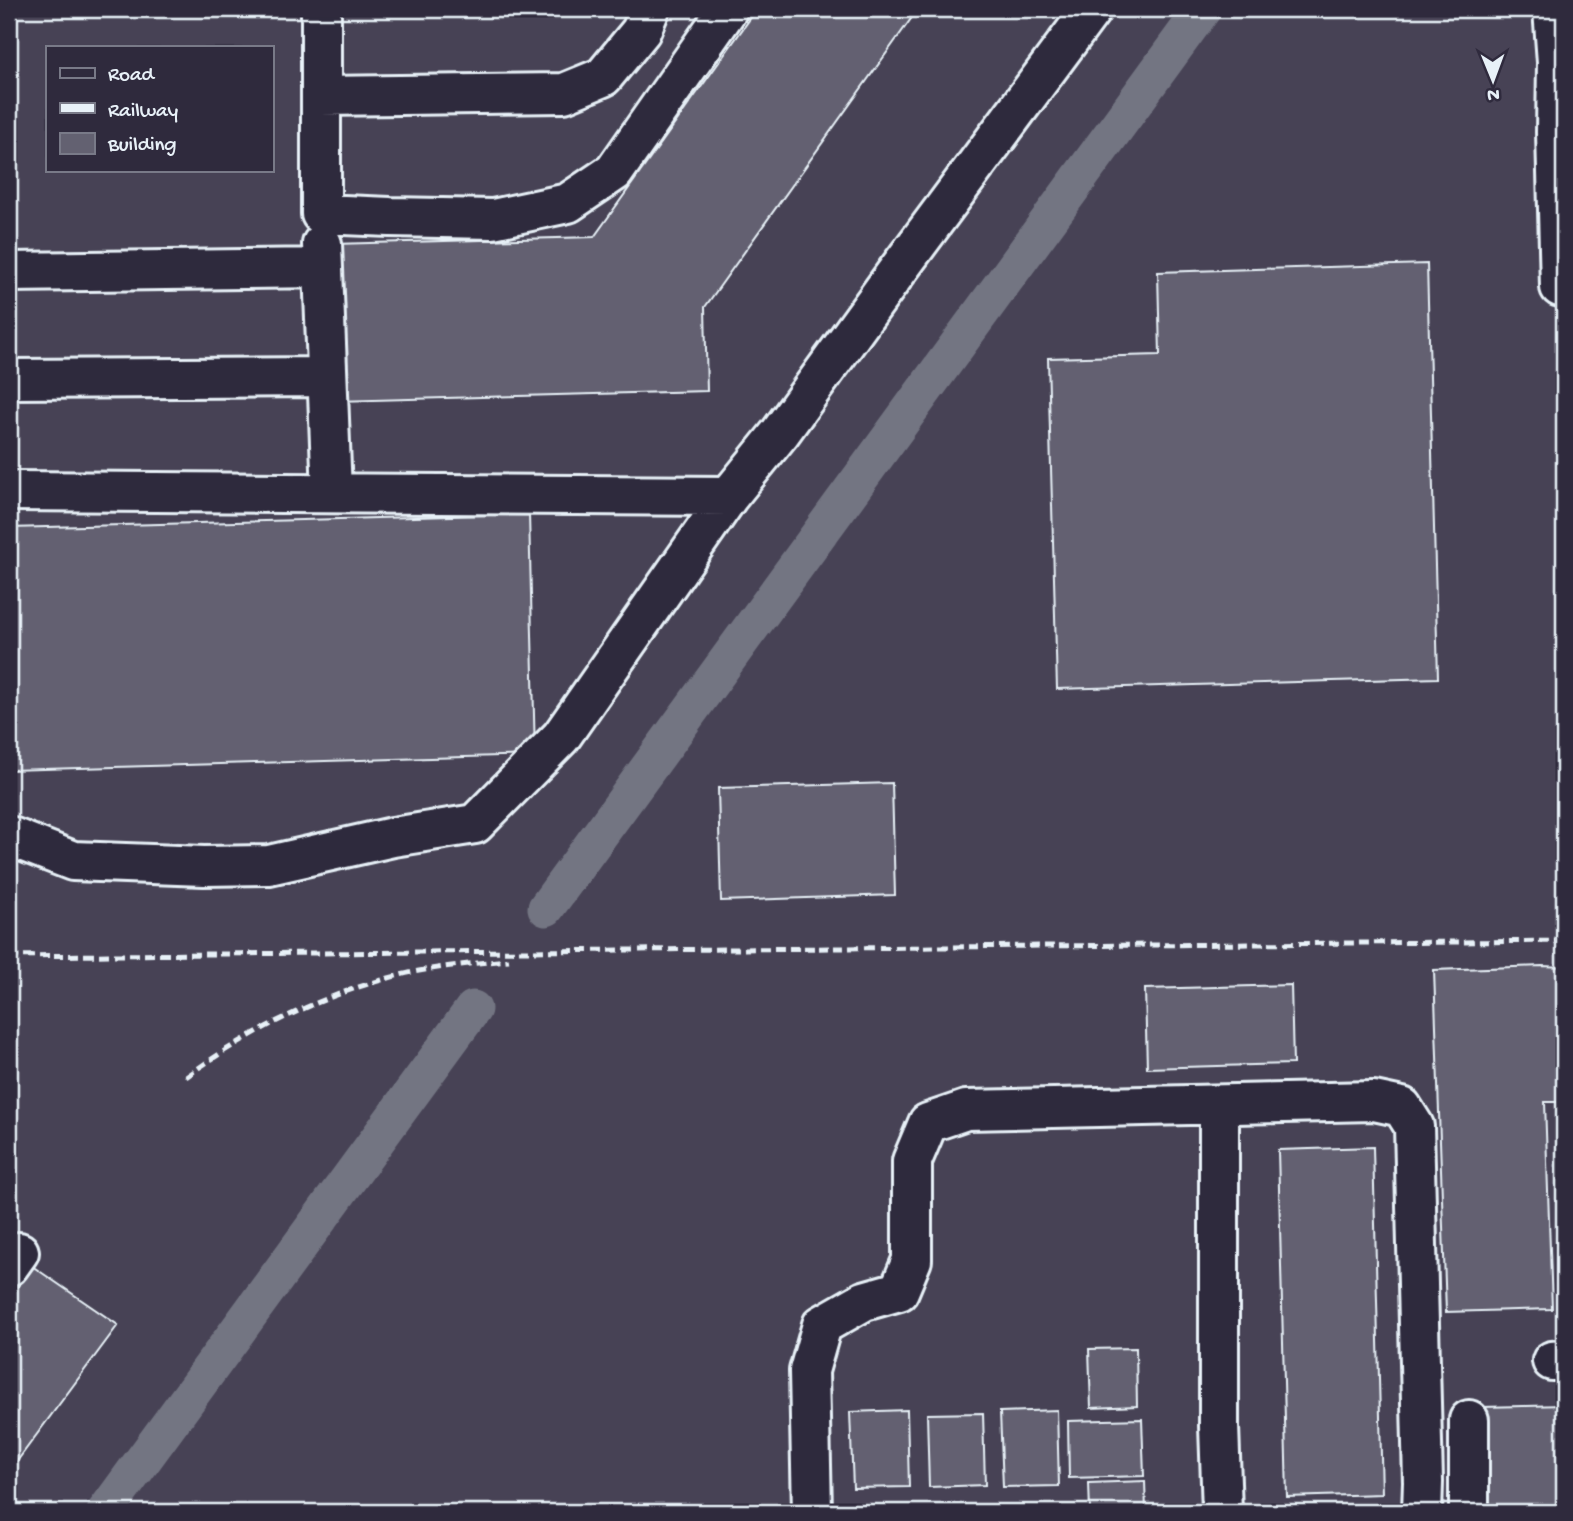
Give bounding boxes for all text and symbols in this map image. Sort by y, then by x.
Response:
legend [46,46,273,172]
north arrow [1458,46,1528,116]
text: Road [108,64,156,89]
text: N [1487,82,1500,105]
text: Railway [108,100,178,125]
text: Building [107,134,177,159]

